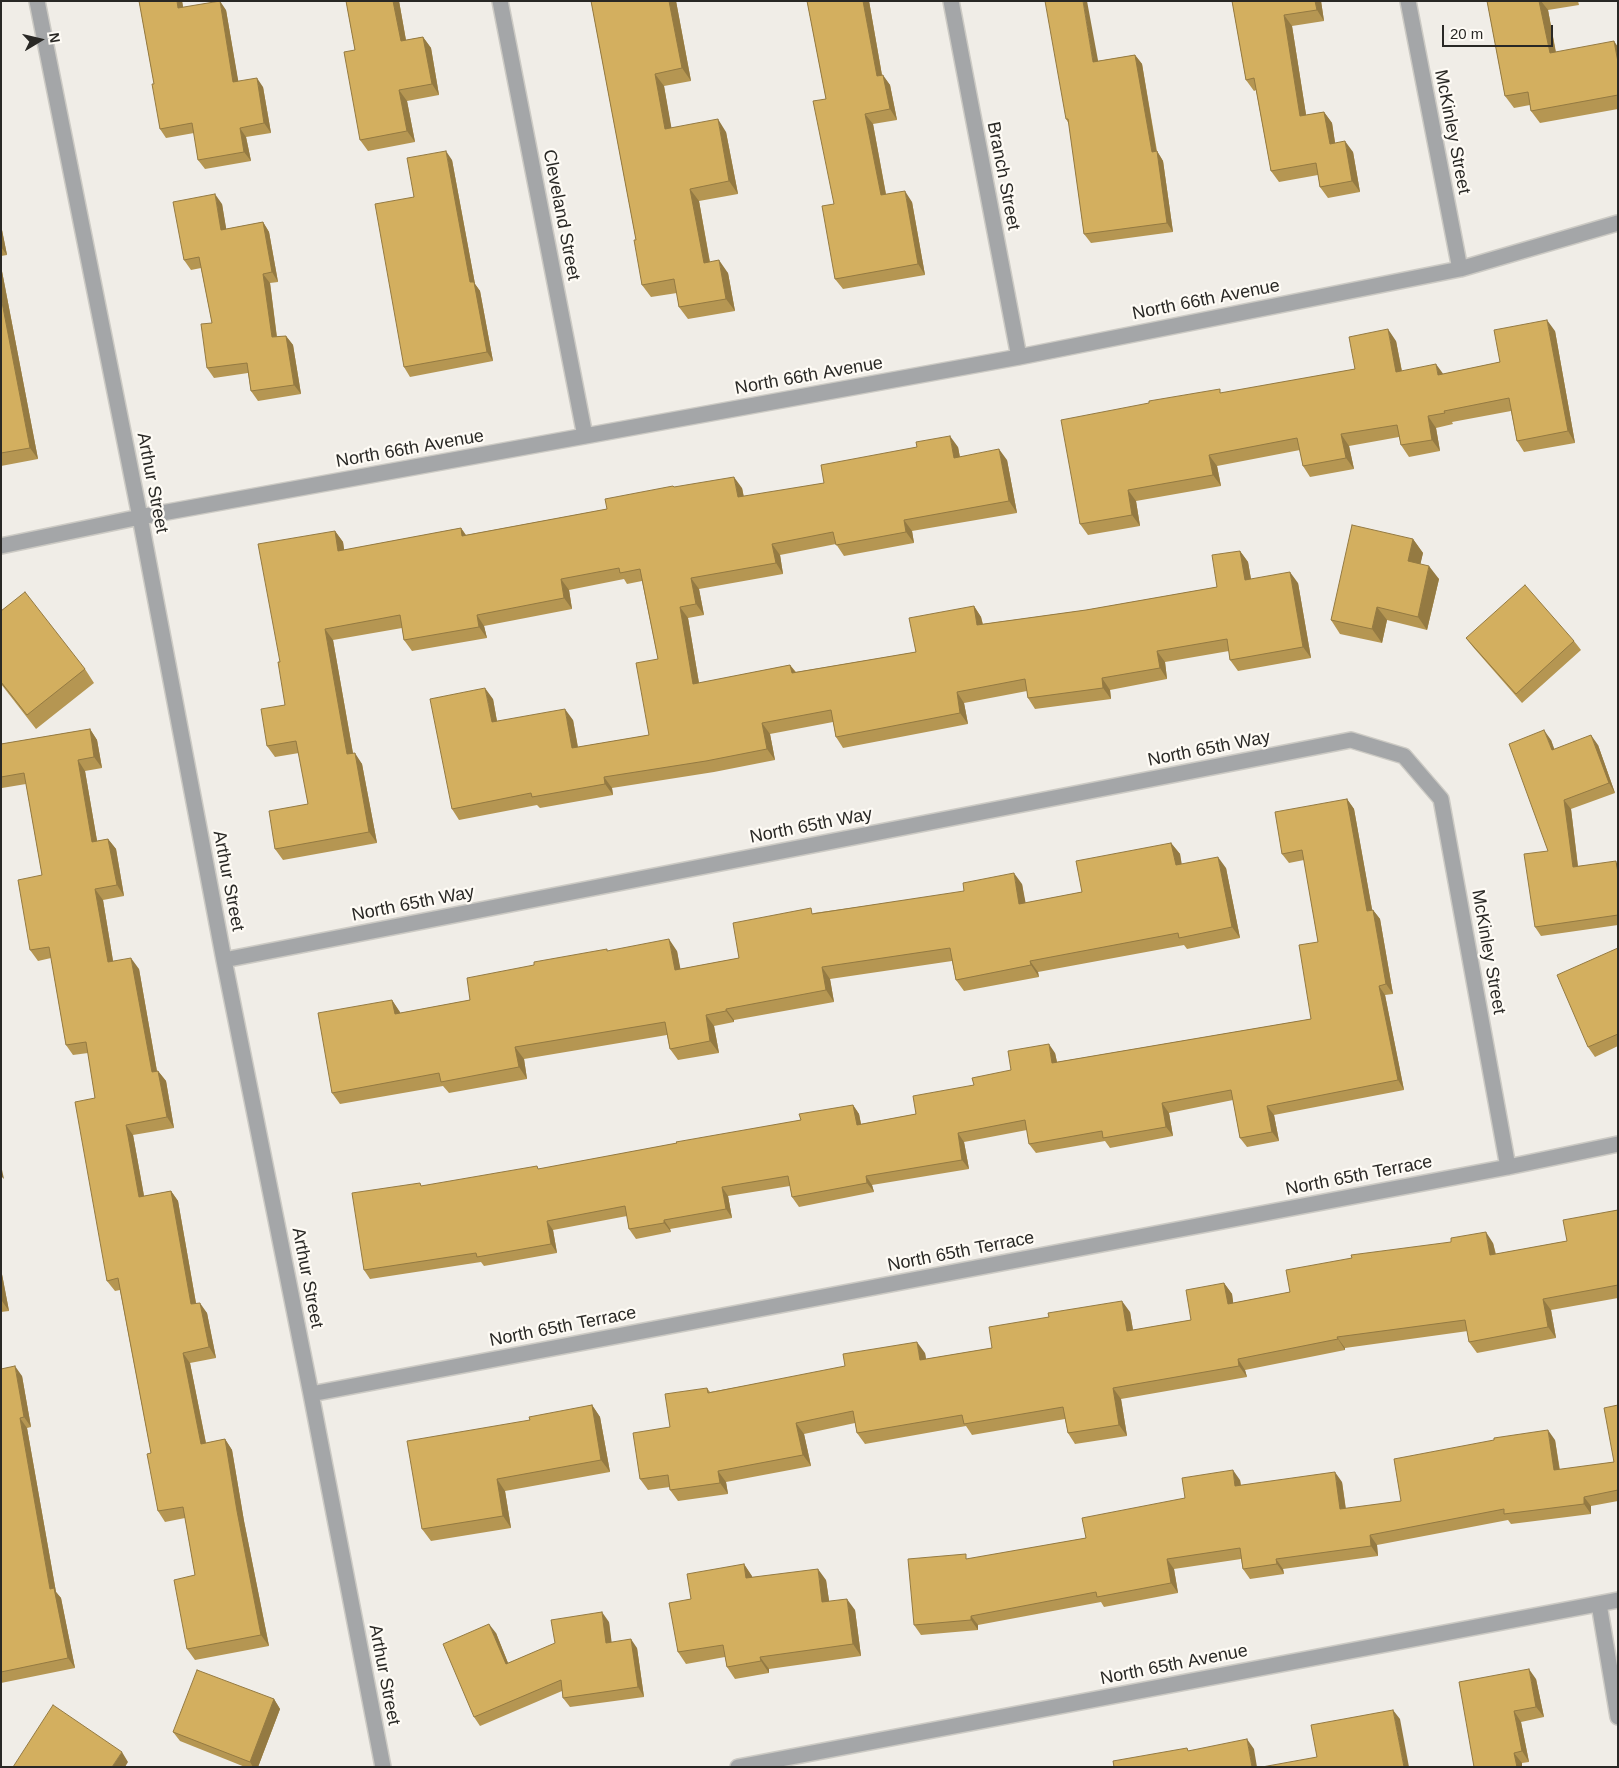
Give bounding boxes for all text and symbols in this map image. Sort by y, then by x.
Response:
north arrow [15,15,65,65]
scale bar [1444,15,1555,47]
text: 20 m [1450,25,1483,42]
text: N [46,31,64,44]
street label: McKinley Street [1429,68,1475,196]
street label: Branch Street [982,120,1024,232]
street label: Cleveland Street [538,148,584,282]
street label: North 66th Avenue [1130,275,1282,325]
street label: North 66th Avenue [733,352,885,400]
street label: North 66th Avenue [334,425,486,473]
street label: Arthur Street [132,431,172,535]
street label: North 65th Way [1146,727,1272,771]
street label: North 65th Way [748,804,874,848]
street label: Arthur Street [208,829,248,933]
street label: North 65th Way [350,882,476,926]
street label: McKinley Street [1466,888,1510,1016]
street label: North 65th Terrace [1284,1151,1434,1201]
street label: Arthur Street [287,1226,327,1330]
street label: North 65th Terrace [886,1227,1036,1277]
street label: North 65th Terrace [488,1302,638,1352]
street label: Arthur Street [364,1623,404,1727]
street label: North 65th Avenue [1098,1640,1250,1690]

